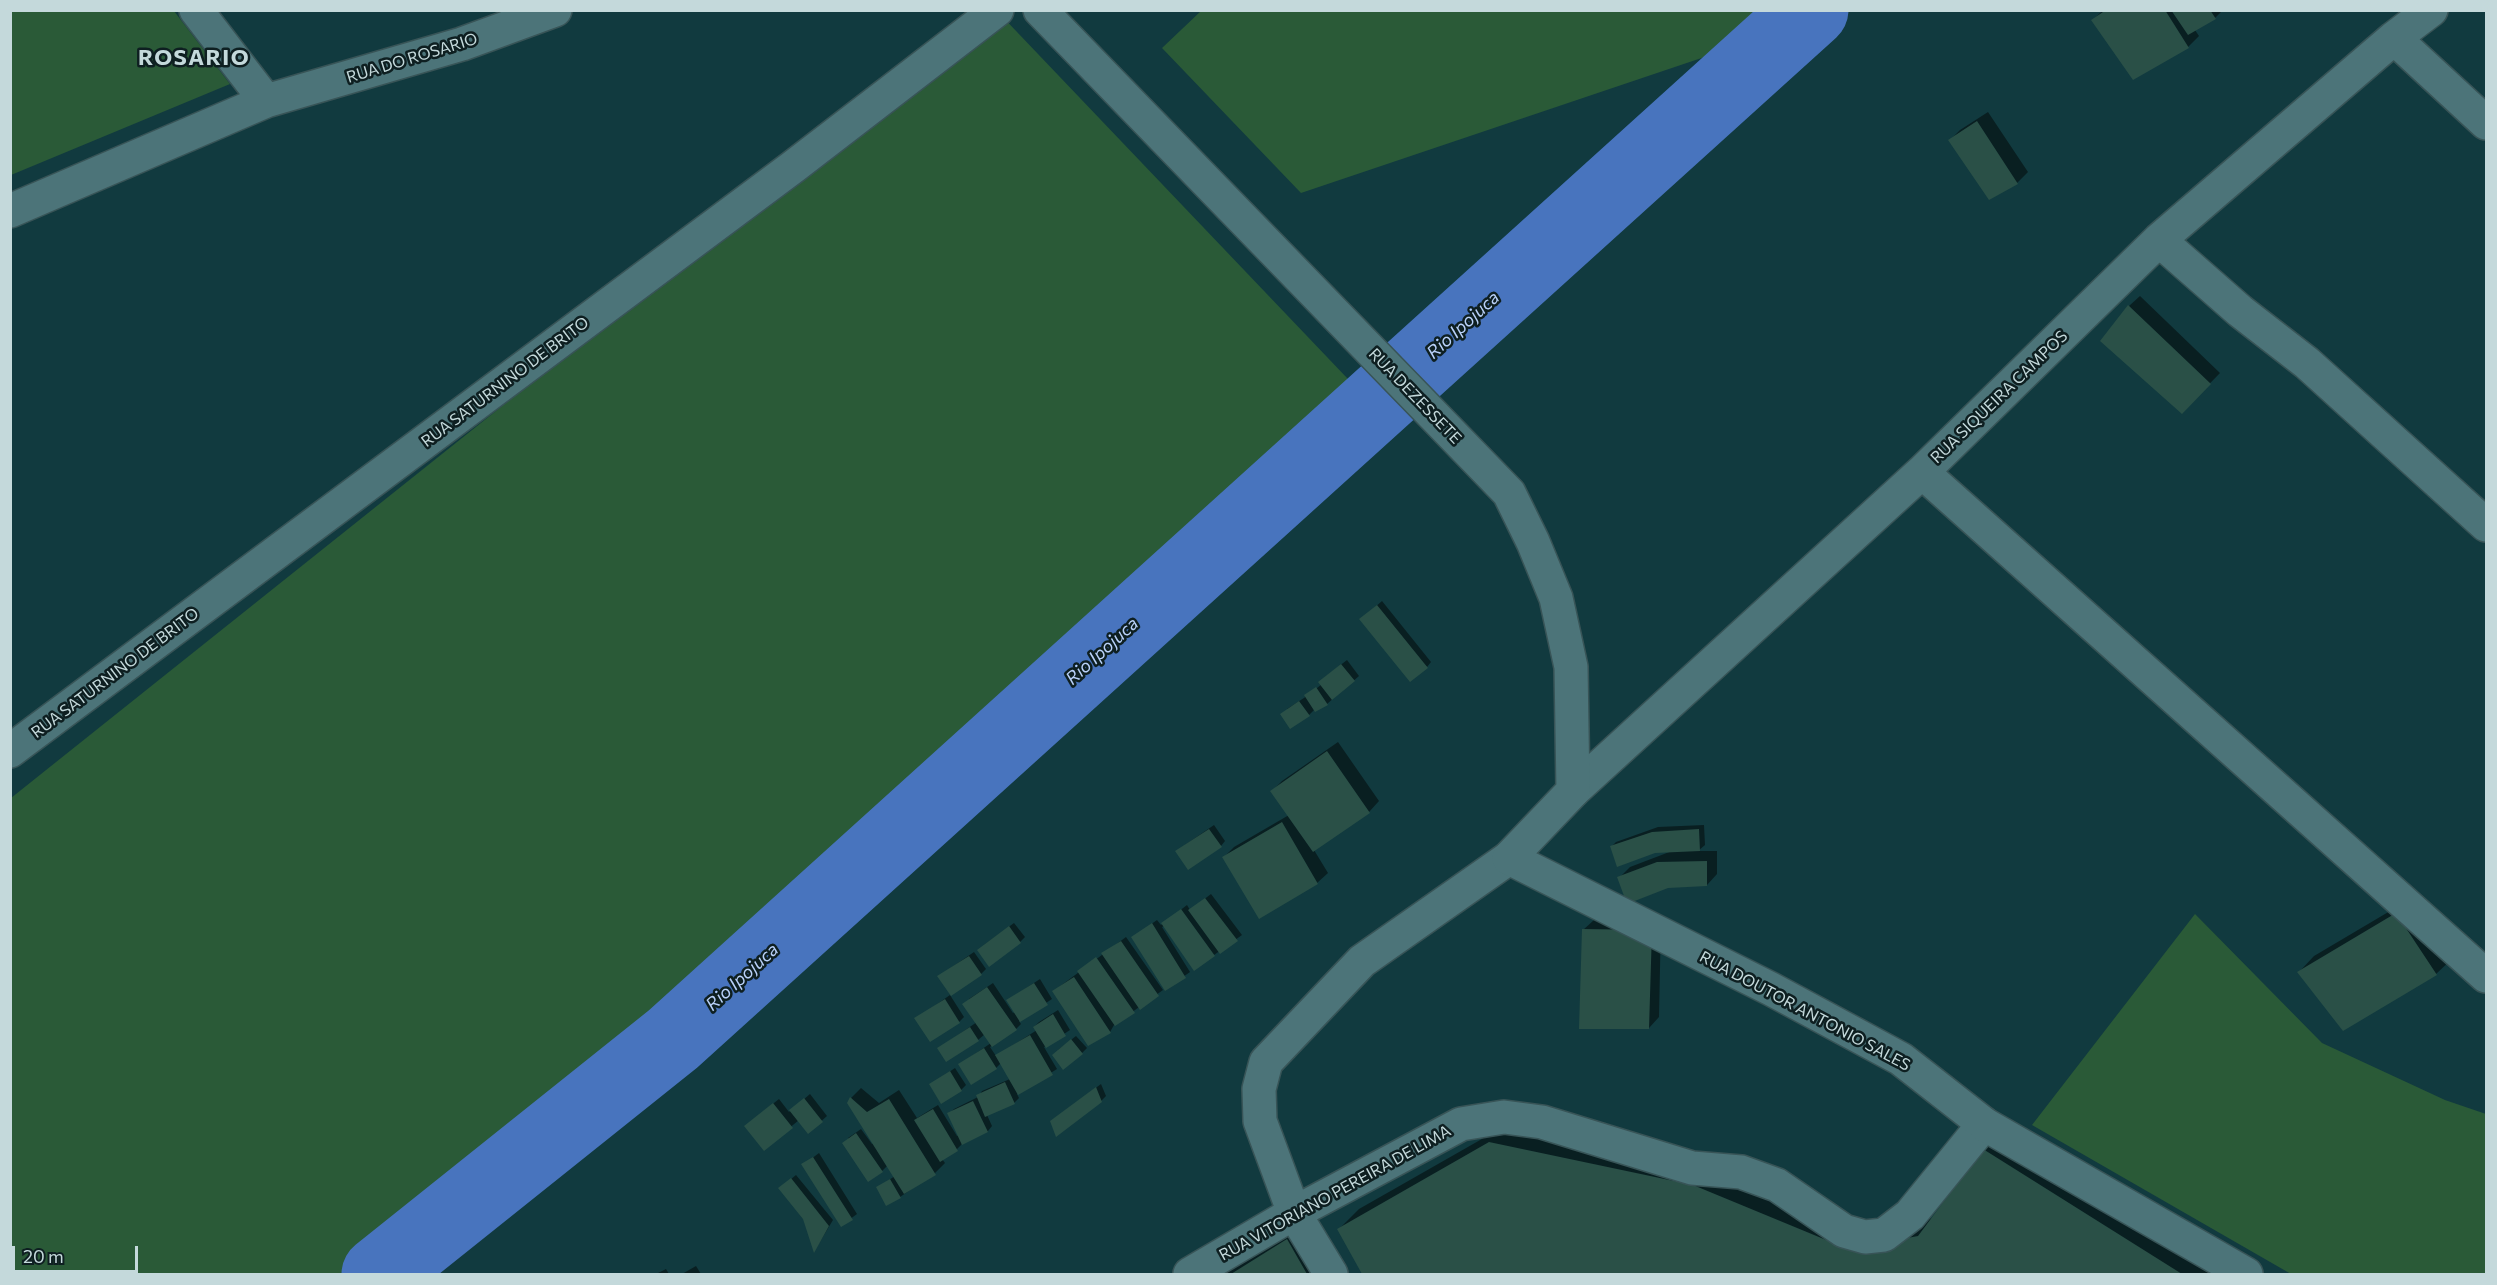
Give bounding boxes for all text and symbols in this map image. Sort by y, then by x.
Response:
street label: RUA DO ROSARIO [344,29,480,87]
district label: ROSARIO [138,45,250,71]
water label: Rio Ipojuca [1422,287,1504,363]
street label: RUA SATURNINO DE BRITO [417,313,593,451]
street label: RUA SIQUEIRA CAMPOS [1927,327,2071,467]
street label: RUA DEZESSETE [1365,344,1465,448]
street label: RUA SATURNINO DE BRITO [27,604,203,742]
water label: Rio Ipojuca [1061,613,1143,689]
water label: Rio Ipojuca [701,939,783,1015]
street label: RUA DOUTOR ANTONIO SALES [1696,947,1914,1075]
street label: RUA VITORIANO PEREIRA DE LIMA [1216,1121,1454,1265]
scale bar [15,1234,141,1272]
text: 20 m [23,1245,64,1267]

